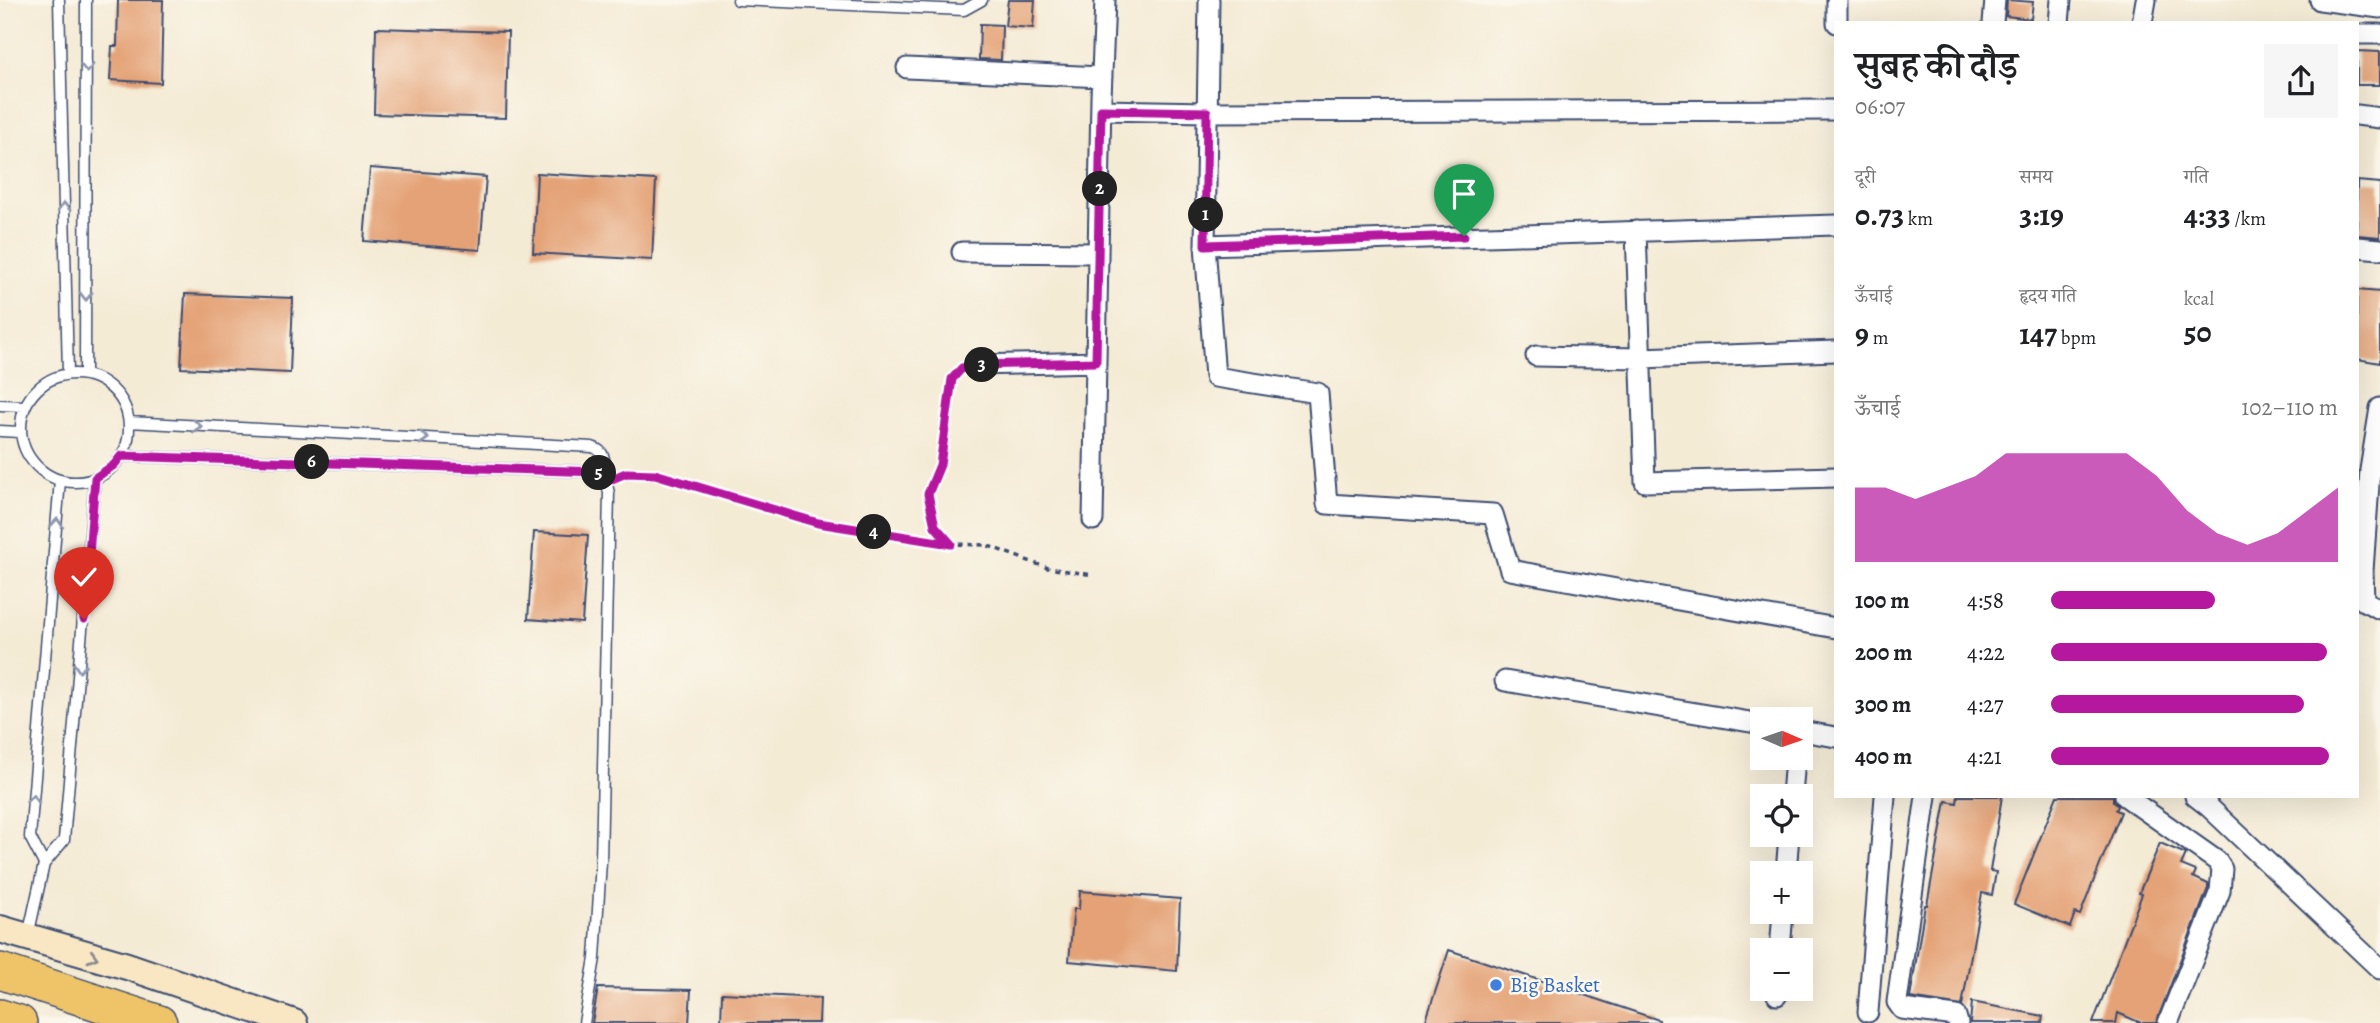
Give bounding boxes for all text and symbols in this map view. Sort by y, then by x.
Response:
text: सुबह की दौड़ [1855,39,2018,91]
button: share [2264,44,2338,118]
one-way arrow [79,63,95,74]
text: 06:07 [1855,91,1905,122]
pin [1434,164,1494,236]
text: दूरी [1855,164,1876,190]
text: समय [2019,164,2053,190]
text: गति [2184,164,2209,190]
pin: 2 [1082,172,1118,206]
text: 2 [1095,175,1104,201]
icon: arrive [1445,175,1483,213]
text: 0.73 [1855,195,1904,235]
text: 3:19 [2019,195,2064,235]
text: 4:33 [2184,195,2231,235]
pin: 1 [1188,198,1224,232]
one-way arrow [57,201,72,212]
text: 1 [1202,201,1209,227]
text: km [1904,206,1933,232]
text: /km [2231,206,2266,232]
text: ऊँचाई [1855,283,1892,309]
text: हृदय गति [2019,283,2076,309]
text: kcal [2184,286,2214,312]
one-way arrow [78,291,94,301]
text: 50 [2184,312,2212,352]
text: 9 [1855,314,1869,354]
text: 147 [2019,314,2057,354]
text: m [1869,325,1888,351]
text: bpm [2057,325,2096,351]
pin: 3 [964,348,1000,382]
text: 3 [977,351,986,377]
text: ऊँचाई [1855,392,1900,423]
text: 102–110 m [2241,392,2338,423]
one-way arrow [191,418,202,433]
one-way arrow [419,430,430,445]
pin: 6 [294,444,330,480]
text: 6 [307,448,316,474]
pin: 5 [582,456,616,490]
text: 5 [594,459,603,485]
pin: 4 [856,514,892,550]
one-way arrow [49,517,64,528]
text: 4 [869,518,878,544]
pin [54,547,114,619]
icon: check [65,558,103,596]
text: 100 m [1855,585,1910,616]
text: 4:58 [1967,585,2004,616]
text: 200 m [1855,637,1913,668]
text: 4:22 [1967,637,2005,668]
one-way arrow [73,663,88,674]
text: 300 m [1855,689,1911,720]
text: 4:27 [1967,689,2003,720]
north arrow [1750,707,1813,770]
map controls [1750,707,1813,1001]
text: 400 m [1855,741,1912,772]
text: 4:21 [1967,741,2002,772]
button: locate [1750,784,1813,847]
one-way arrow [25,793,40,804]
button: + [1750,861,1813,924]
button: − [1750,938,1813,1001]
one-way arrow [87,948,99,963]
place label: Big Basket [1510,971,1600,999]
marker: Big Basket [1488,977,1504,993]

